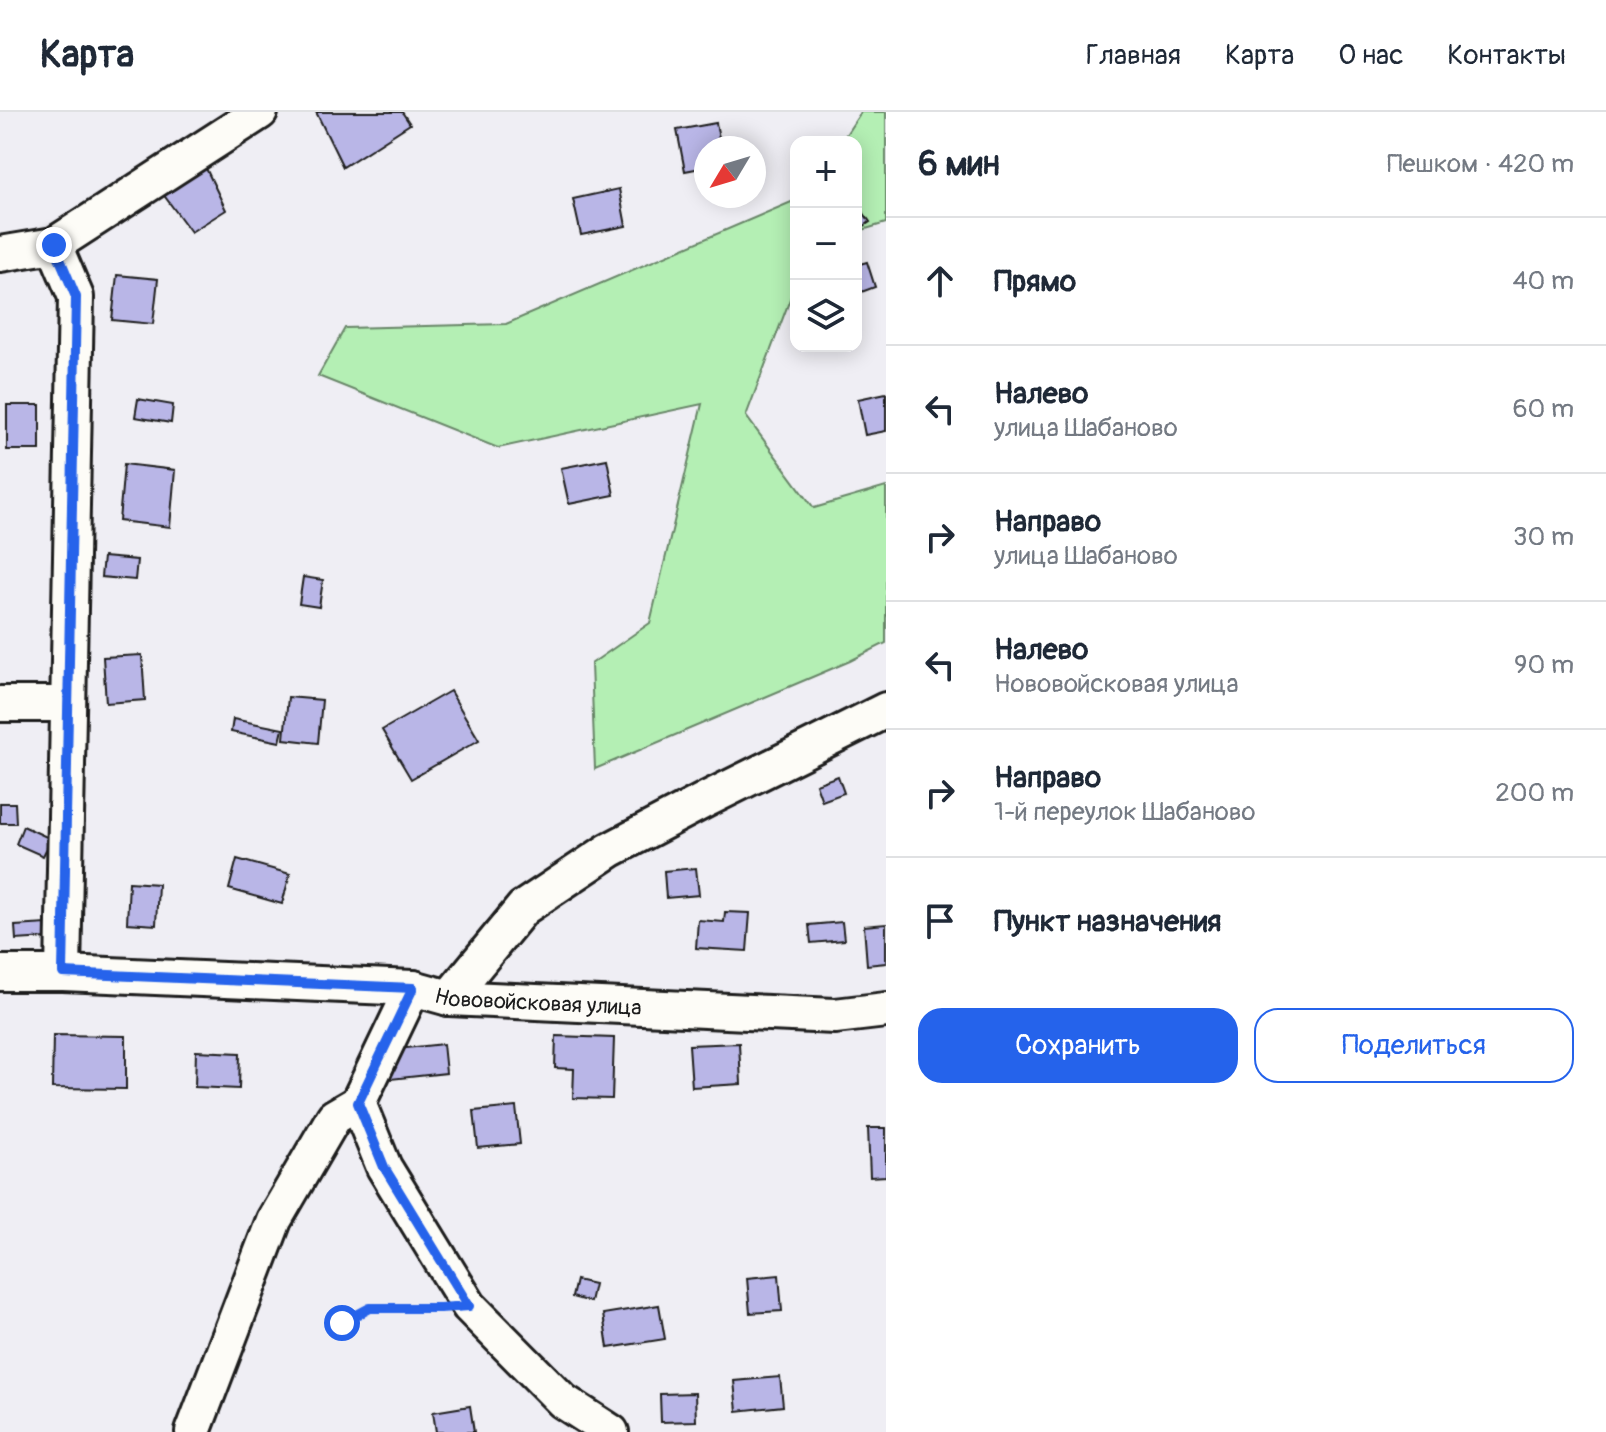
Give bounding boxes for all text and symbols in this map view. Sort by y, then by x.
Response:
text: Карта [40,31,134,79]
text: Главная [1086,38,1181,73]
text: Карта [1225,38,1294,73]
text: О нас [1338,38,1403,73]
text: Контакты [1447,38,1566,73]
north arrow [694,136,766,208]
map controls [790,136,862,352]
button: + [790,136,862,208]
text: 6 мин [918,143,1000,186]
text: Пешком · 420 m [1387,148,1574,180]
button: − [790,208,862,280]
route end [36,227,72,263]
icon: ahead [918,259,962,303]
text: Прямо [994,263,1076,300]
text: 40 m [1512,265,1574,297]
button: layers [790,280,862,352]
text: Налево [994,375,1088,412]
icon: left [918,387,962,431]
text: 60 m [1512,393,1574,425]
text: улица Шабаново [994,412,1178,444]
text: Направо [994,503,1101,540]
icon: right [918,515,962,559]
text: 30 m [1513,521,1574,553]
text: улица Шабаново [994,540,1178,572]
text: Налево [994,631,1088,668]
icon: left [918,643,962,687]
text: 90 m [1514,649,1574,681]
text: Нововойсковая улица [994,668,1238,700]
text: Направо [994,759,1101,796]
icon: right [918,771,962,815]
text: 200 m [1495,777,1574,809]
text: 1-й переулок Шабаново [994,796,1256,828]
icon: arrive [918,899,962,943]
text: Пункт назначения [994,903,1221,940]
street label: Нововойсковая улица [431,982,642,1022]
button: Сохранить [918,1008,1238,1083]
button: Поделиться [1254,1008,1574,1083]
route start [324,1305,360,1341]

